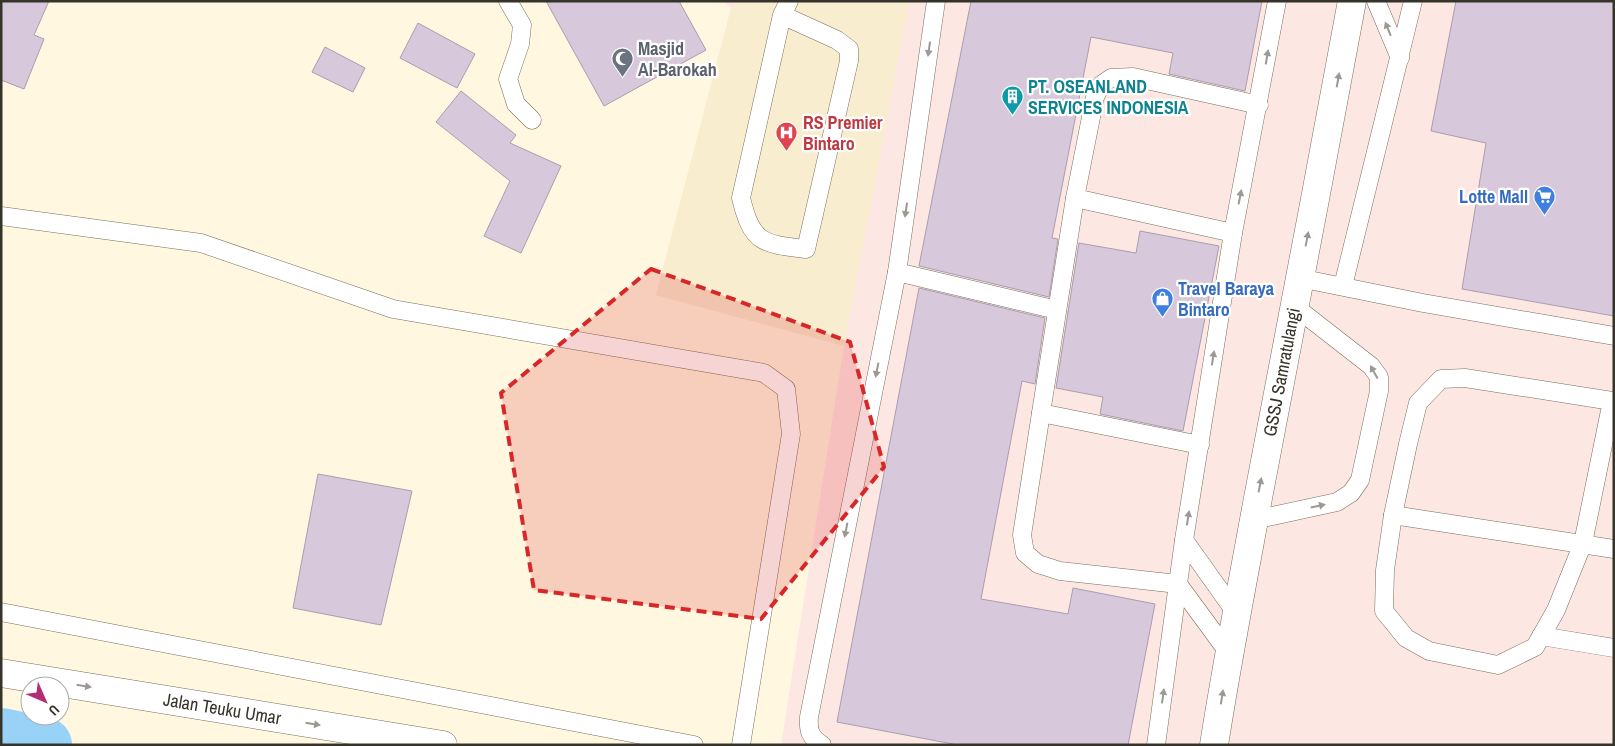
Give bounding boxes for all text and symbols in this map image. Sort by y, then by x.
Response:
one-way arrow [1384,22,1391,37]
place label: Masjid Al-Barokah [638,36,717,82]
one-way arrow [925,42,933,58]
mosque icon: Masjid Al-Barokah [610,47,634,78]
one-way arrow [1264,49,1272,65]
one-way arrow [1334,72,1342,88]
place label: PT. OSEANLAND SERVICES INDONESIA [1028,74,1189,120]
building icon: PT. OSEANLAND SERVICES INDONESIA [1000,85,1024,116]
place label: RS Premier Bintaro [803,110,883,156]
hospital icon: RS Premier Bintaro [775,121,799,152]
place label: Lotte Mall [1459,184,1528,209]
supermarket icon: Lotte Mall [1532,185,1556,216]
one-way arrow [1236,190,1244,205]
one-way arrow [901,203,909,219]
one-way arrow [1303,231,1311,247]
place label: Travel Baraya Bintaro [1178,276,1275,322]
shop icon: Travel Baraya Bintaro [1150,287,1174,318]
street label: GSSJ Samratulangi [1257,306,1306,438]
one-way arrow [1210,349,1218,365]
one-way arrow [873,363,881,379]
one-way arrow [1370,366,1379,379]
one-way arrow [1257,477,1265,493]
one-way arrow [1311,502,1326,510]
one-way arrow [1184,510,1192,526]
one-way arrow [842,522,850,537]
north arrow [20,676,70,726]
one-way arrow [76,682,92,690]
street label: Jalan Teuku Umar [162,687,283,730]
one-way arrow [1159,688,1167,704]
one-way arrow [1218,688,1226,704]
text: U [45,701,63,719]
one-way arrow [306,720,322,728]

